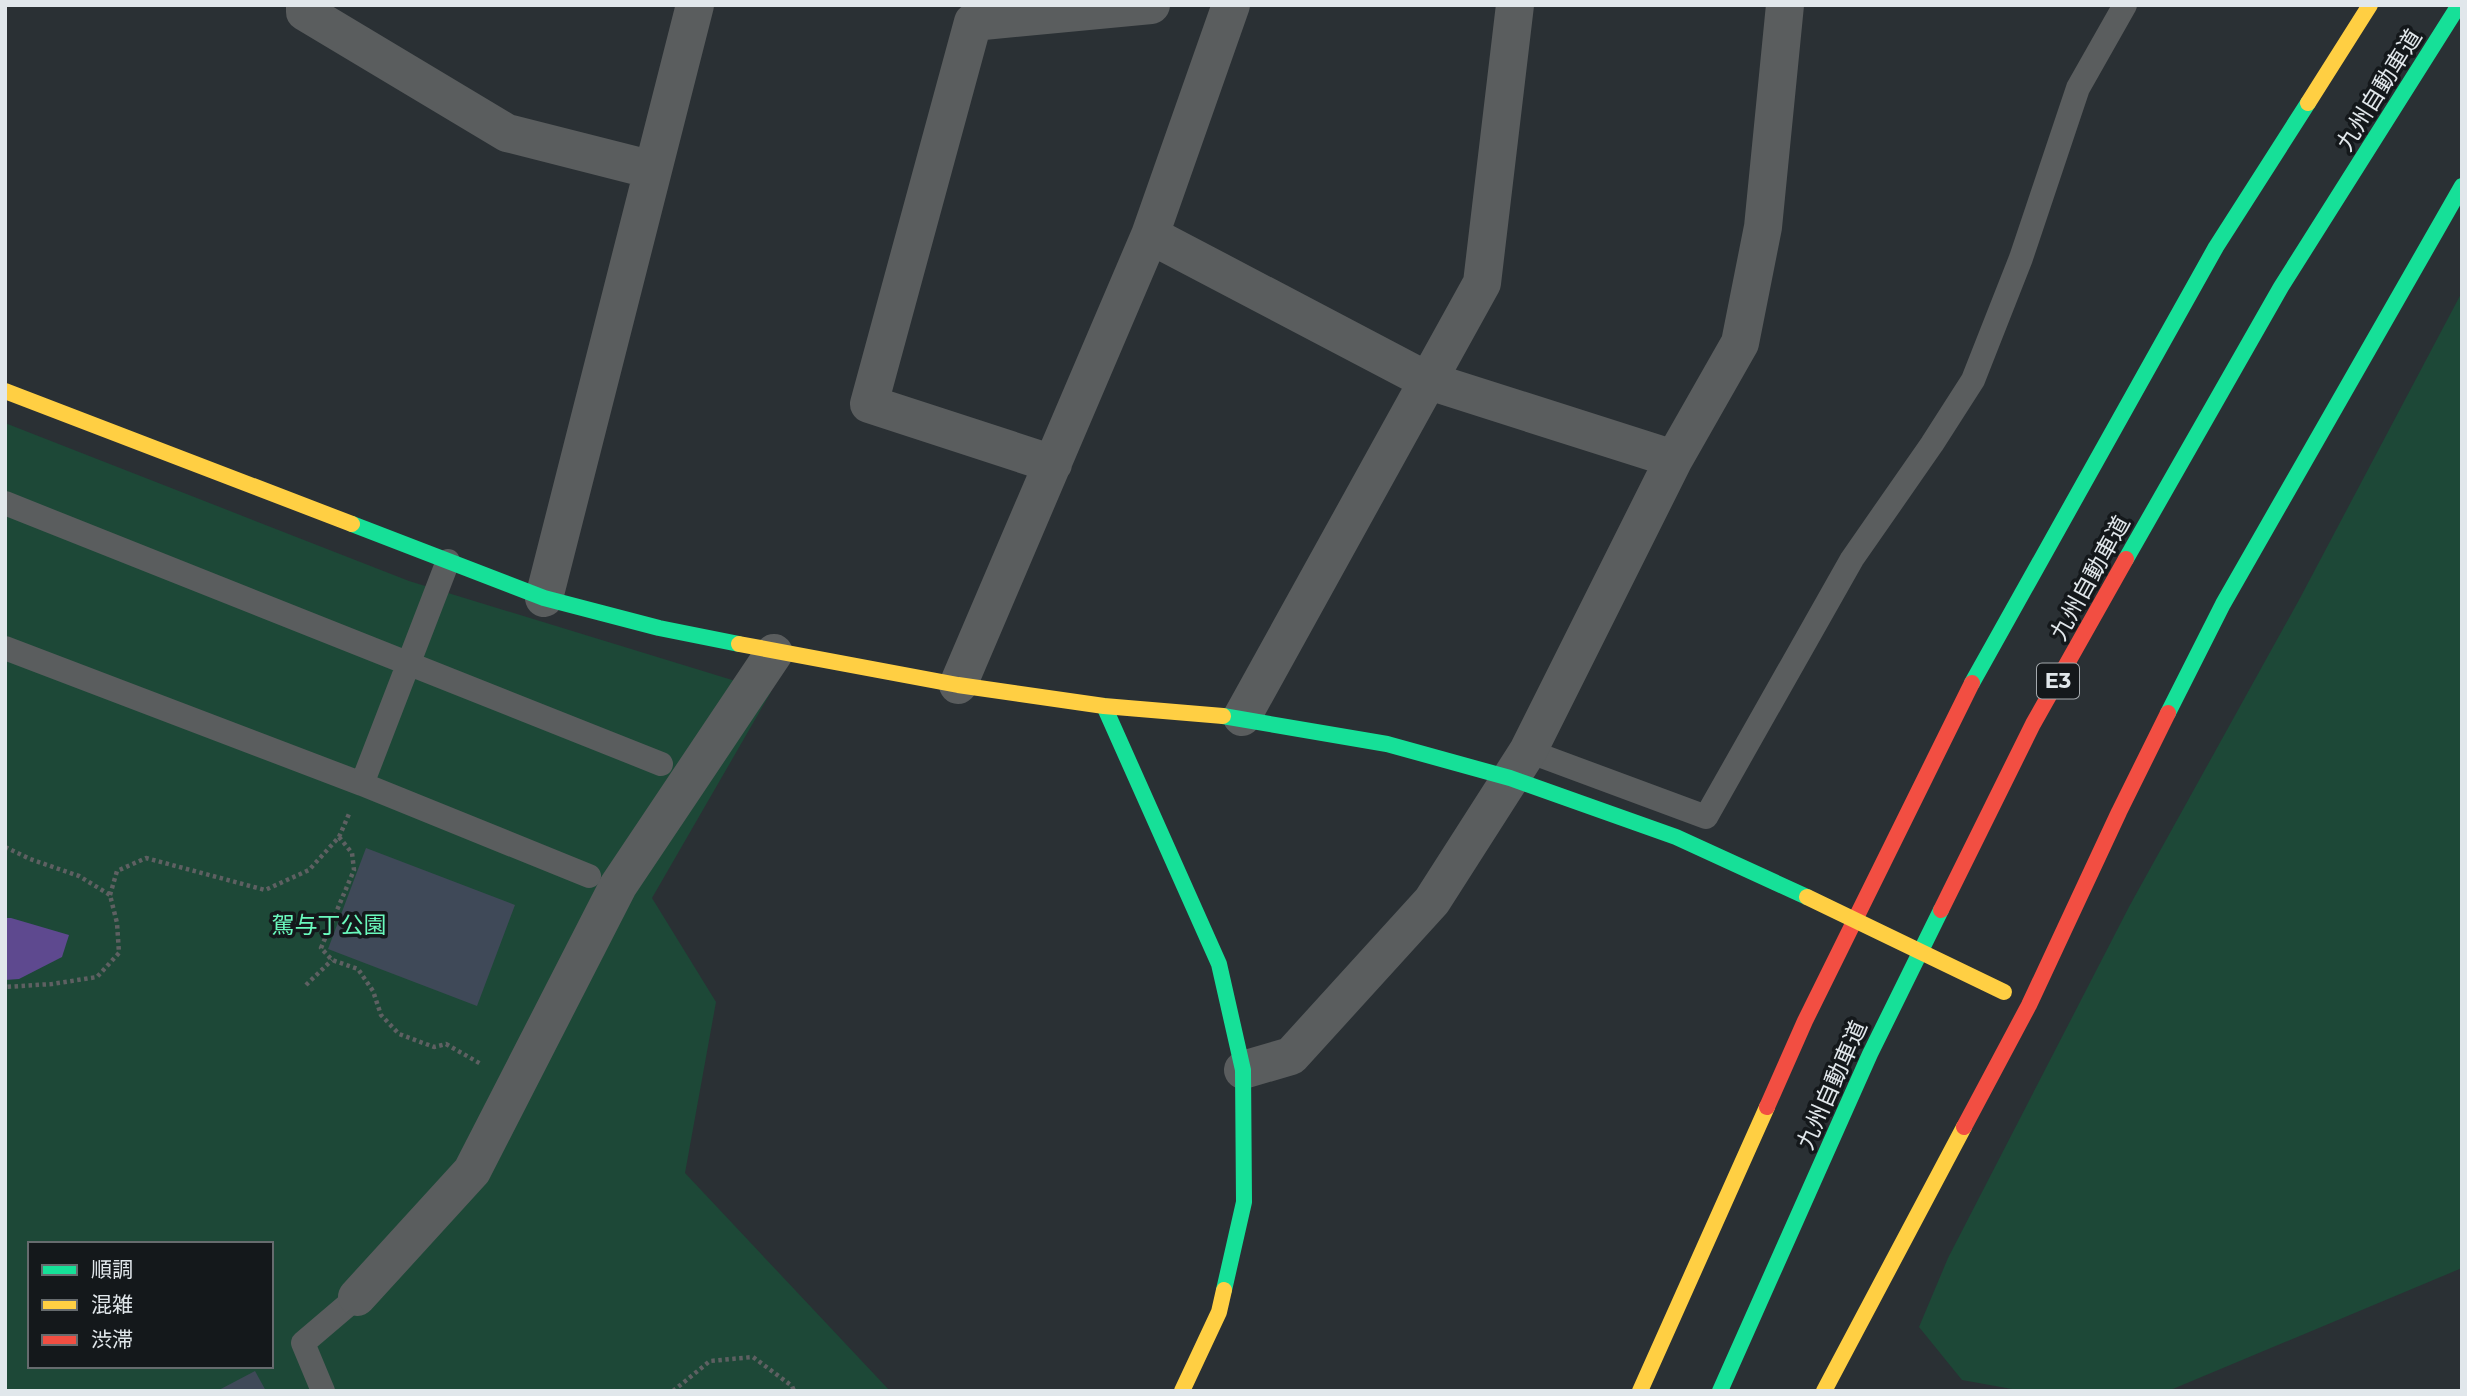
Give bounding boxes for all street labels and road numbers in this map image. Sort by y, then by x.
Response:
street label: 九州自動車道 [2331,24,2427,156]
street label: 九州自動車道 [2044,511,2136,645]
road number: E3 [2037,664,2079,698]
street label: 九州自動車道 [1791,1016,1873,1154]

